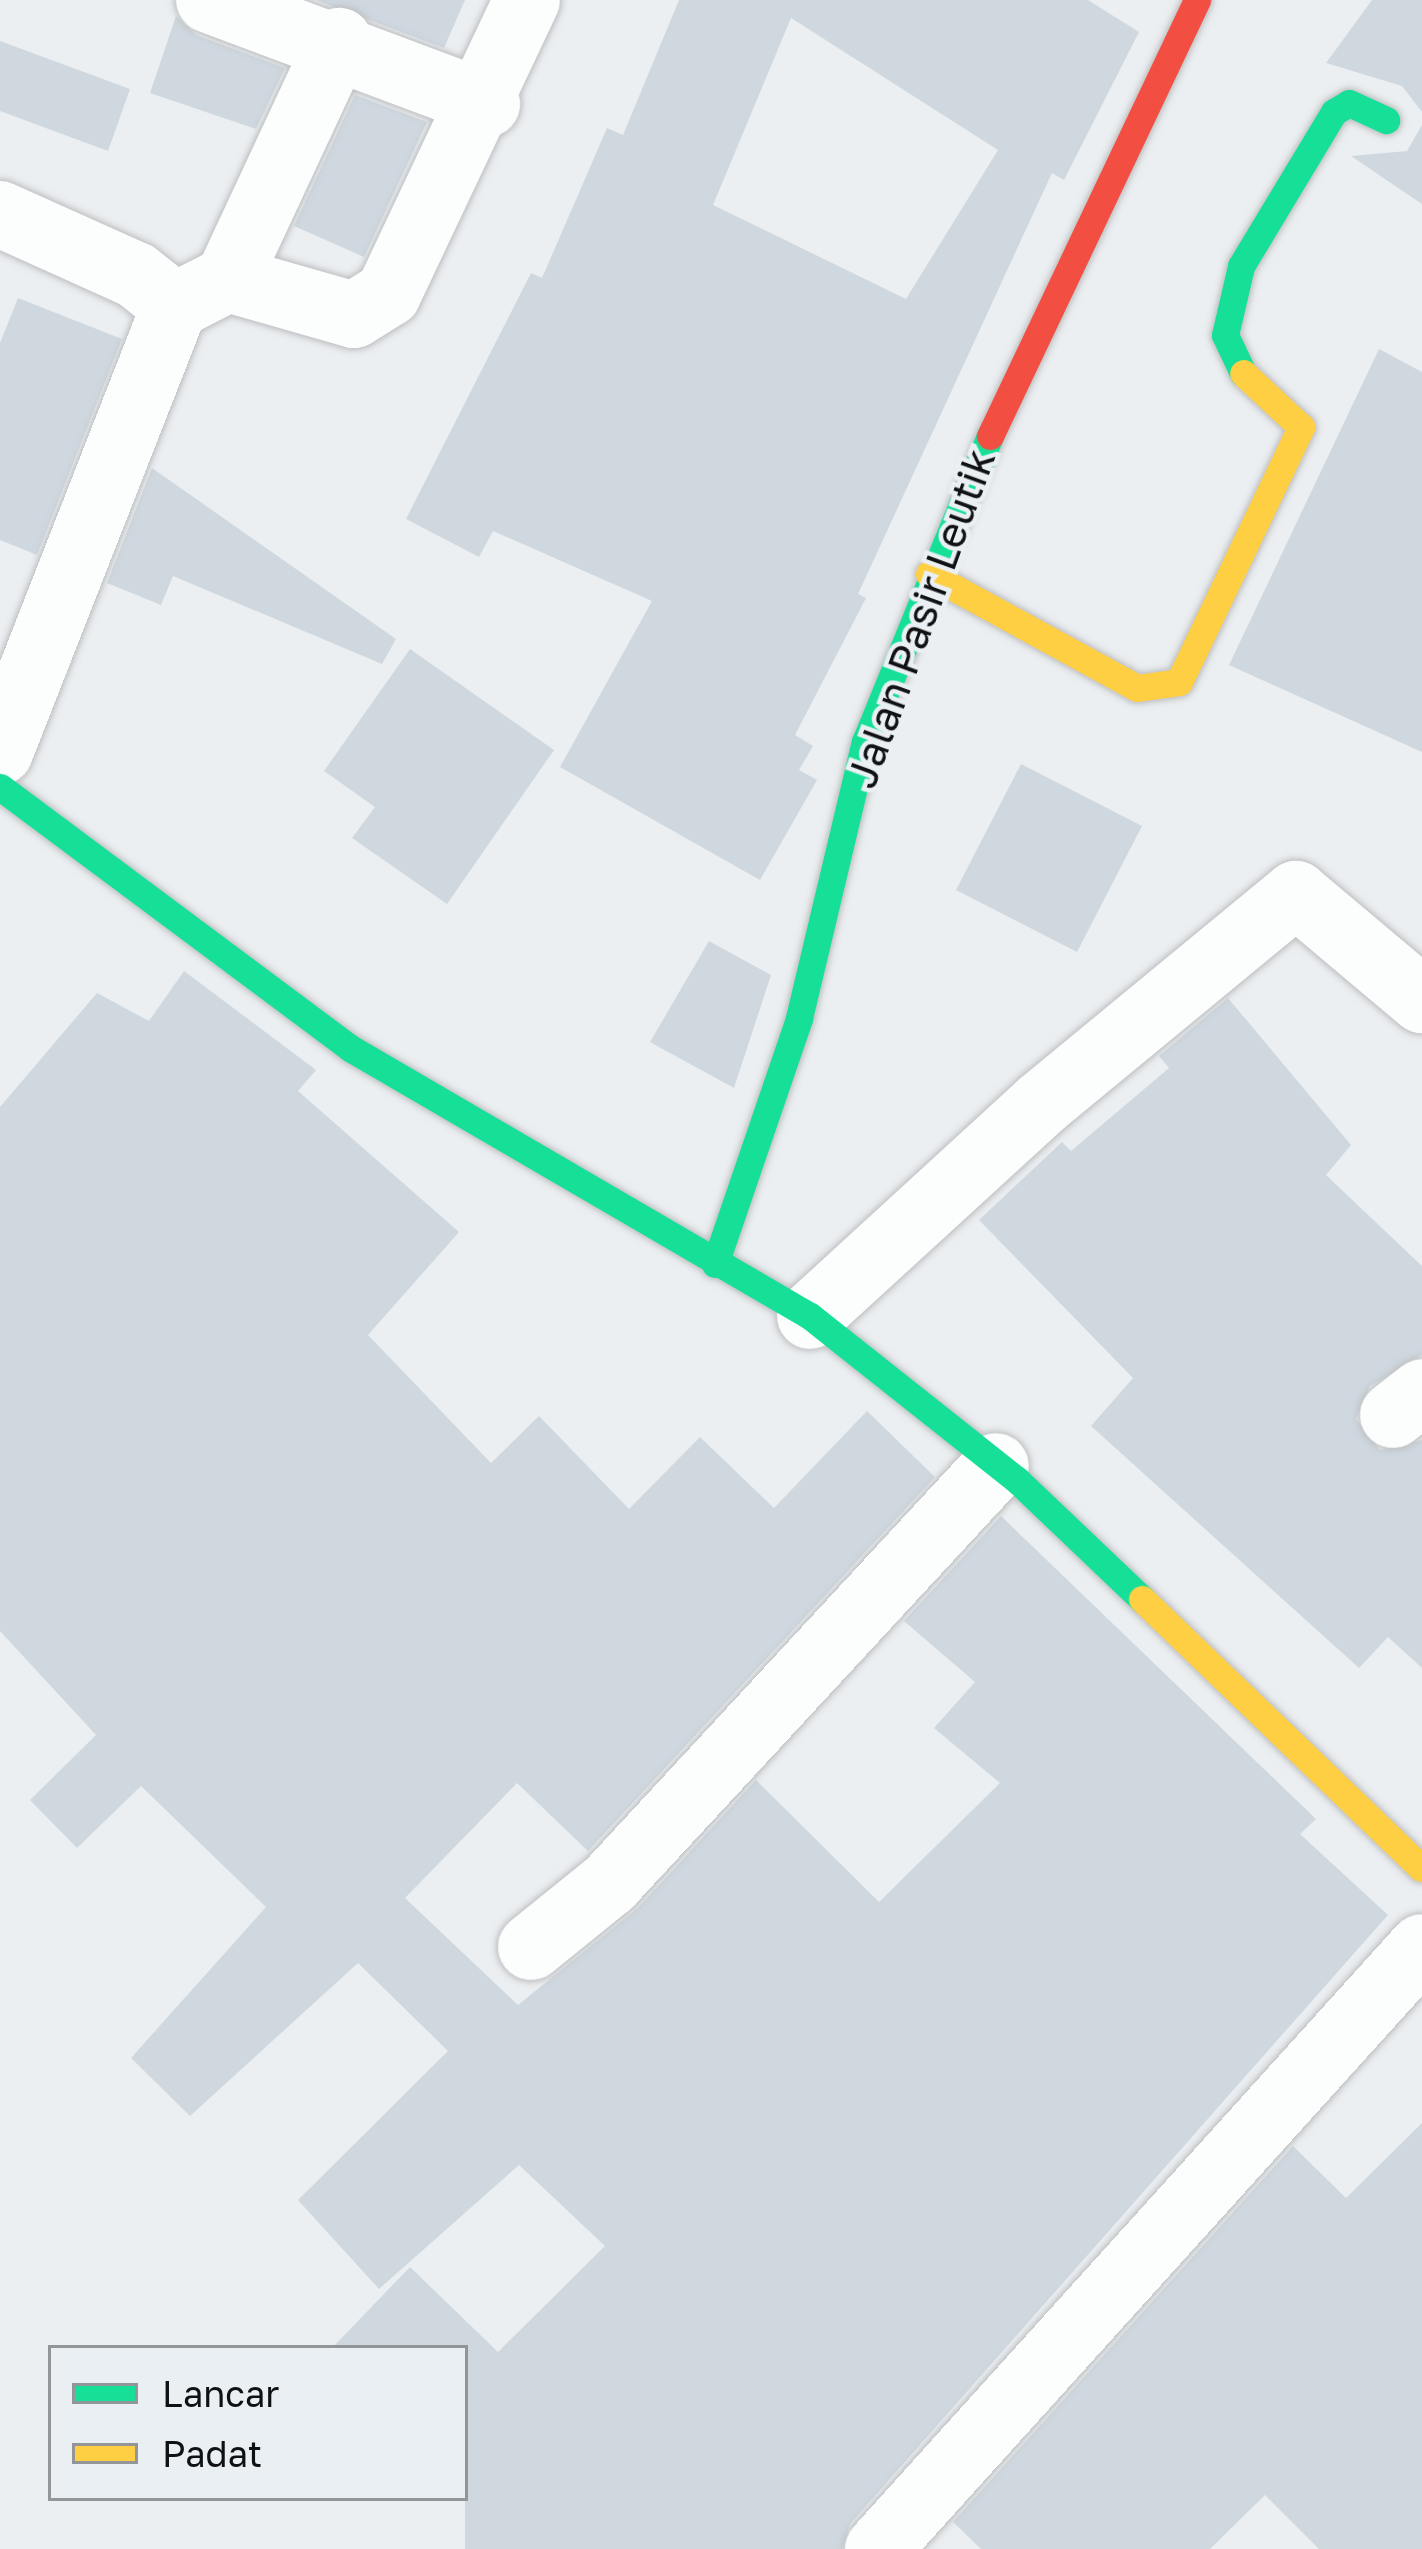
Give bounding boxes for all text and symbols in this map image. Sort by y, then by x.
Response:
street label: Jalan Pasir Leutik [835,442,1005,794]
legend [48,2345,468,2501]
text: Lancar [162,2372,279,2415]
text: Padat [162,2432,262,2475]

